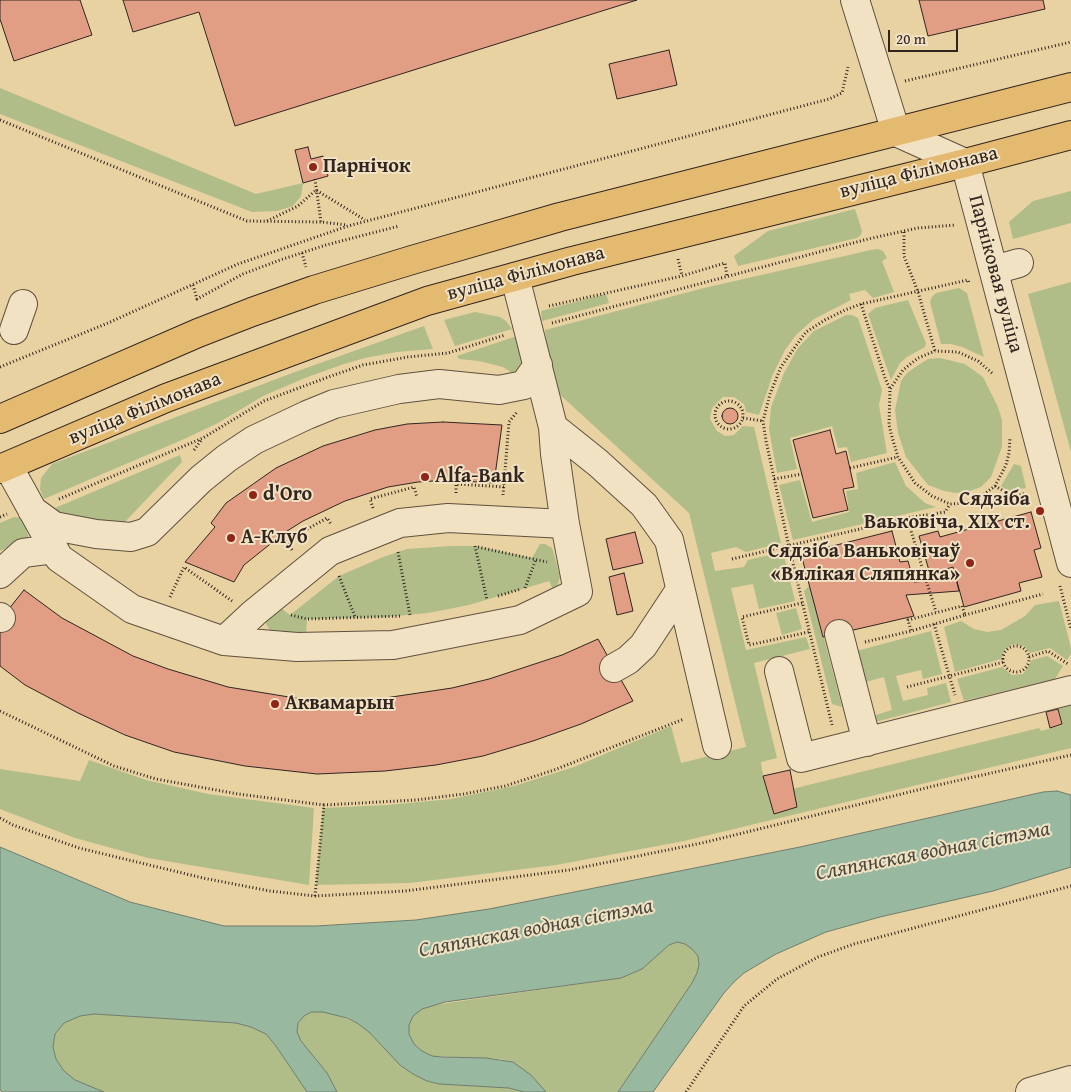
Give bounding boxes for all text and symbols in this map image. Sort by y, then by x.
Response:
scale bar [891,20,961,52]
text: 20 m [896,28,926,49]
street label: вуліца Філімонава [838,142,1000,204]
place label: Парнічoк [323,155,410,179]
marker: Парнічoк [307,161,319,173]
street label: Парніковая вуліца [962,192,1028,356]
street label: вуліца Філімонава [445,241,607,307]
street label: вуліца Філімонава [65,368,225,450]
place label: Alfa-Bank [435,465,524,489]
marker: Alfa-Bank [419,471,431,483]
place label: d'Oro [263,483,312,507]
place label: Сядзіба Ваьковіча, XIX ст. [864,488,1030,535]
marker: d'Oro [247,489,259,501]
marker: Сядзіба Ваьковіча, XIX ст. [1034,505,1046,517]
place label: А-Клуб [241,526,308,550]
marker: А-Клуб [225,532,237,544]
place label: Сядзіба Ваньковічаў «Вялікая Сляпянка» [768,540,960,587]
marker: Сядзіба Ваньковічаў «Вялікая Сляпянка» [964,557,976,569]
place label: Аквамарын [285,692,394,716]
marker: Аквамарын [269,698,281,710]
water label: Сляпянская водная сістэма [814,817,1052,887]
water label: Сляпянская водная сістэма [417,894,655,964]

